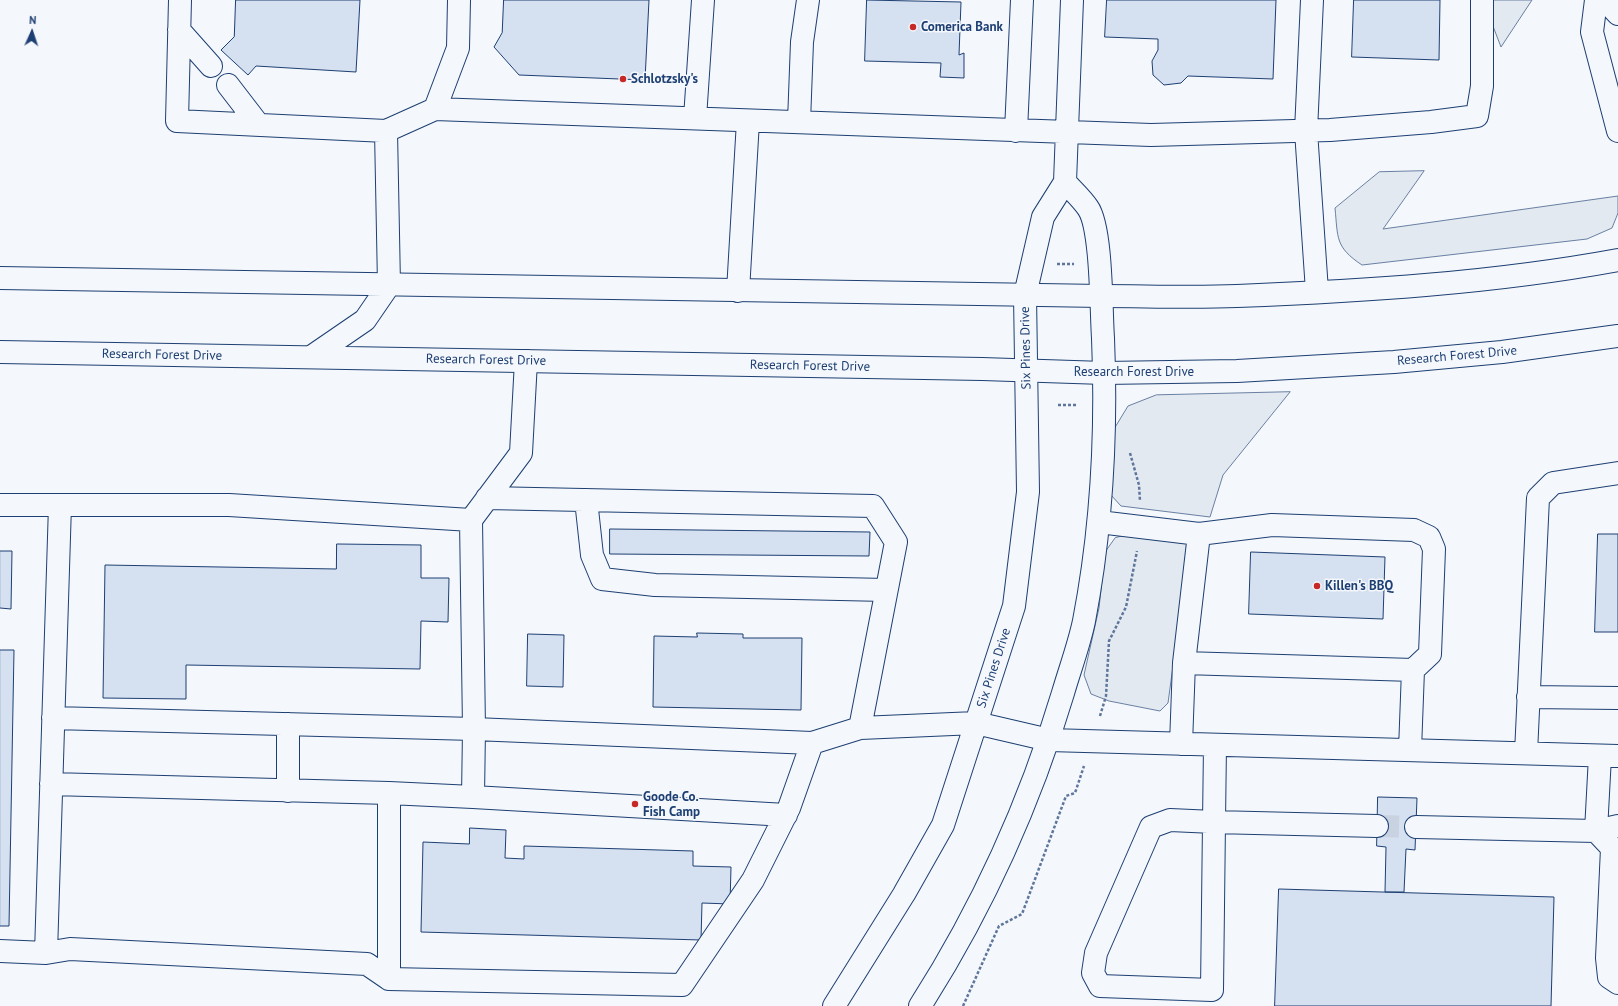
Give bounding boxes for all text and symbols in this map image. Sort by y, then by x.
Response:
north arrow [12,12,52,52]
text: N [29,13,37,27]
place label: Comerica Bank [921,19,1003,35]
marker: Comerica Bank [908,22,918,32]
place label: Schlotzsky's [631,71,698,87]
marker: Schlotzsky's [618,74,628,84]
street label: Six Pines Drive [1017,306,1035,390]
street label: Research Forest Drive [1396,343,1518,369]
street label: Research Forest Drive [102,346,222,364]
street label: Research Forest Drive [426,351,546,369]
street label: Research Forest Drive [750,357,870,375]
street label: Research Forest Drive [1074,364,1194,380]
place label: Killen's BBQ [1325,578,1393,594]
marker: Killen's BBQ [1312,581,1322,591]
street label: Six Pines Drive [974,626,1014,710]
place label: Goode Co. Fish Camp [643,789,700,820]
marker: Goode Co. Fish Camp [630,799,640,809]

